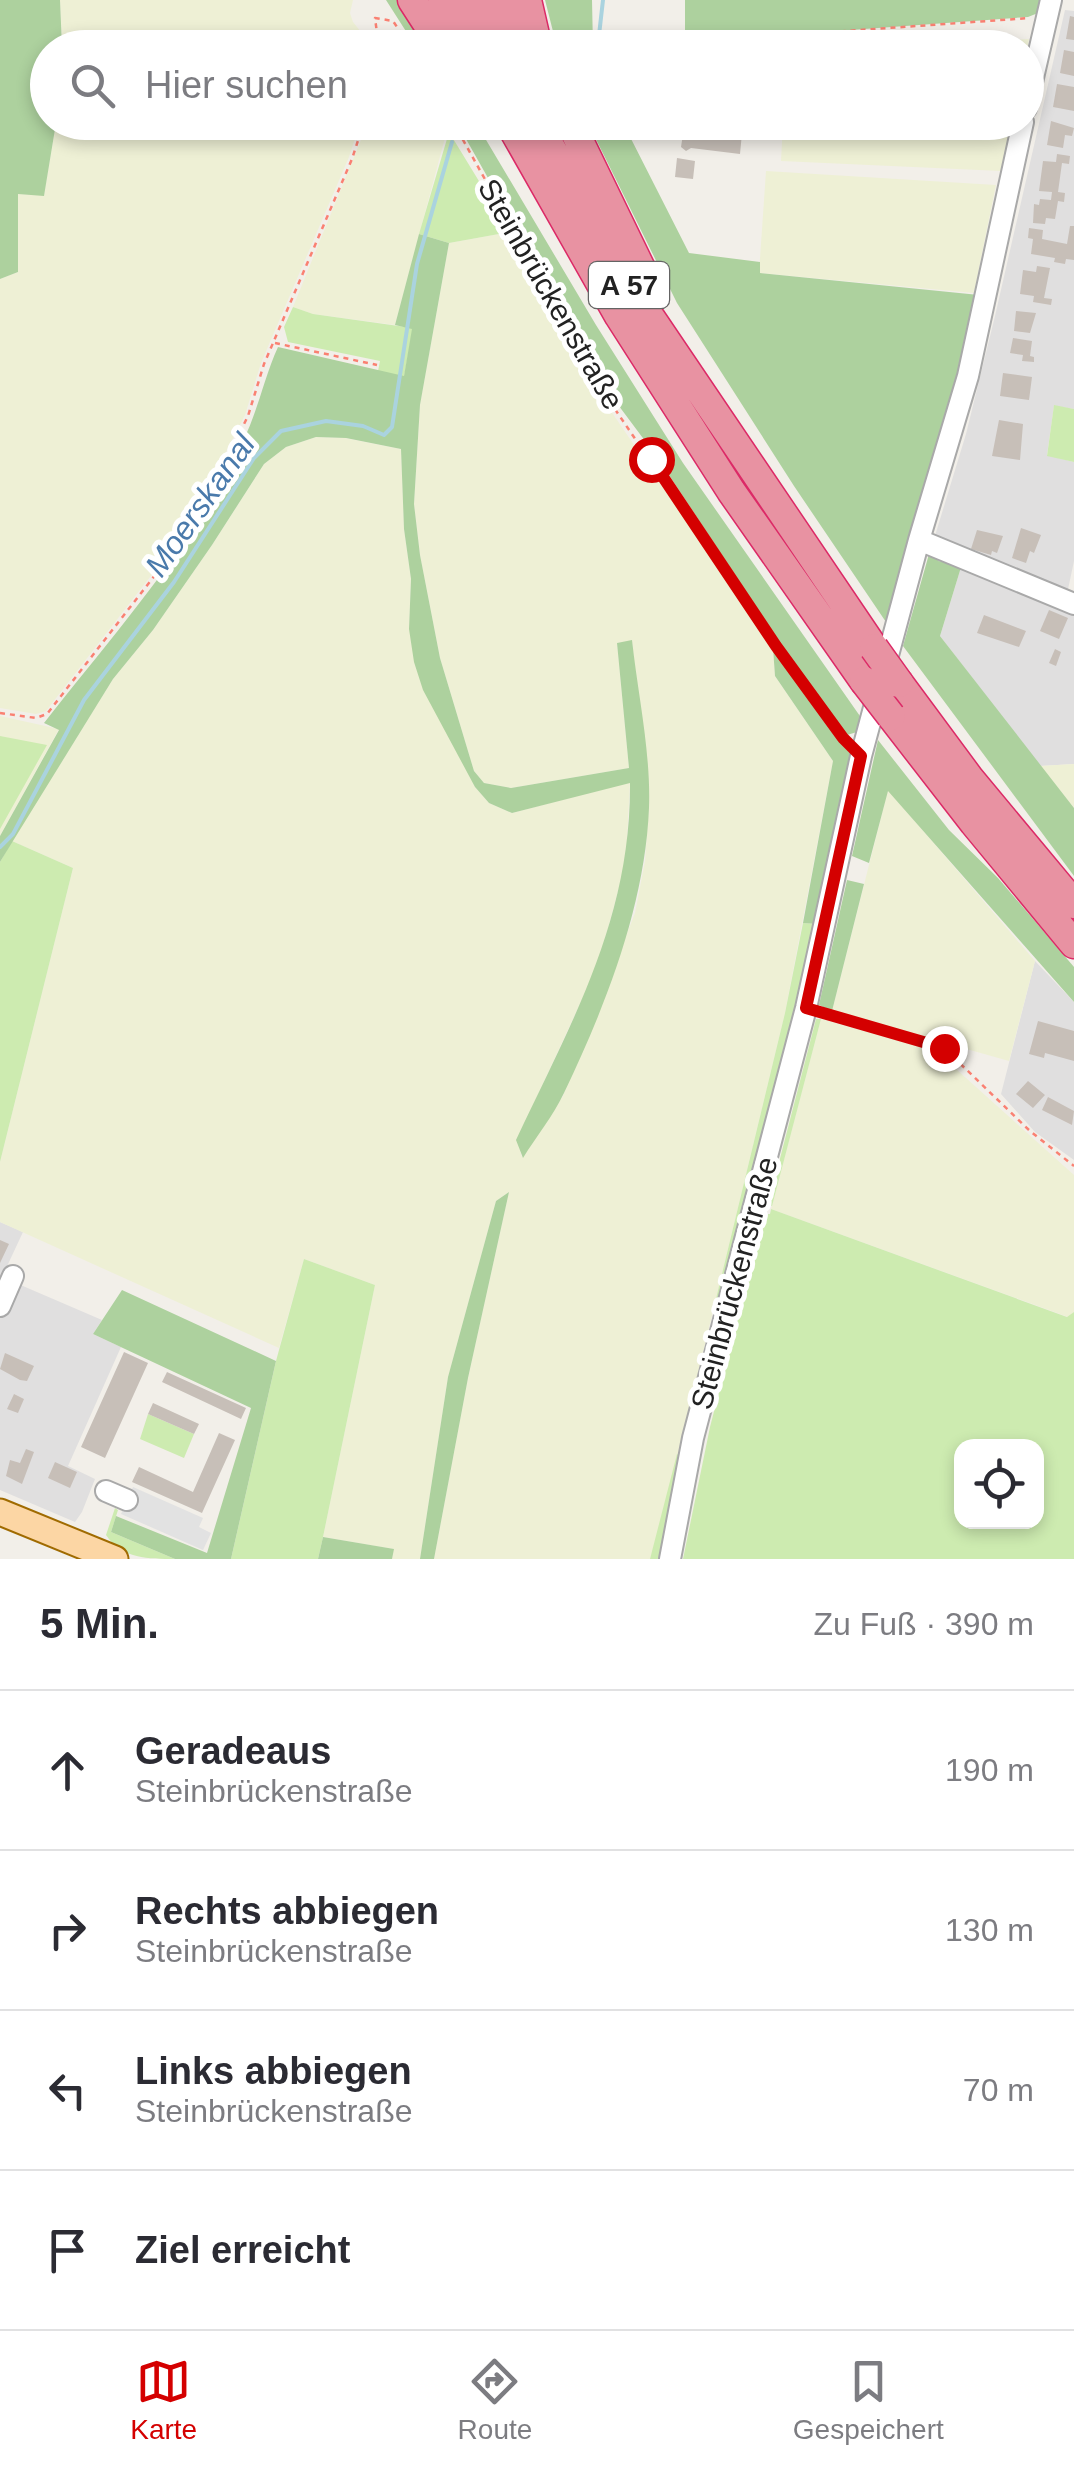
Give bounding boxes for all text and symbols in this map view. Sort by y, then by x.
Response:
search box [30,30,1044,140]
icon: search [65,58,120,113]
text: Hier suchen [145,64,348,106]
street label: Steinbrückenstraße [472,173,630,415]
road number: A 57 [589,262,669,308]
water label: Moerskanal [138,426,263,583]
route start [629,437,675,483]
route end [922,1026,968,1072]
street label: Steinbrückenstraße [684,1153,784,1413]
map controls [954,1439,1044,1529]
button: locate [954,1439,1044,1529]
text: 5 Min. [40,1600,159,1647]
text: Zu Fuß · 390 m [814,1606,1034,1642]
text: Geradeaus [135,1730,331,1772]
icon: ahead [40,1743,95,1798]
text: 190 m [945,1752,1034,1788]
text: Steinbrückenstraße [135,1773,412,1809]
text: Rechts abbiegen [135,1890,439,1932]
icon: right [40,1903,95,1958]
text: 130 m [945,1912,1034,1948]
text: Steinbrückenstraße [135,1933,412,1969]
text: Links abbiegen [135,2050,412,2092]
icon: left [40,2063,95,2118]
text: 70 m [963,2072,1034,2108]
text: Steinbrückenstraße [135,2093,412,2129]
icon: arrive [40,2223,95,2278]
text: Ziel erreicht [135,2229,350,2271]
tab: Karte [130,2354,197,2446]
tab: Route [458,2354,532,2446]
tab: Gespeichert [793,2354,944,2446]

